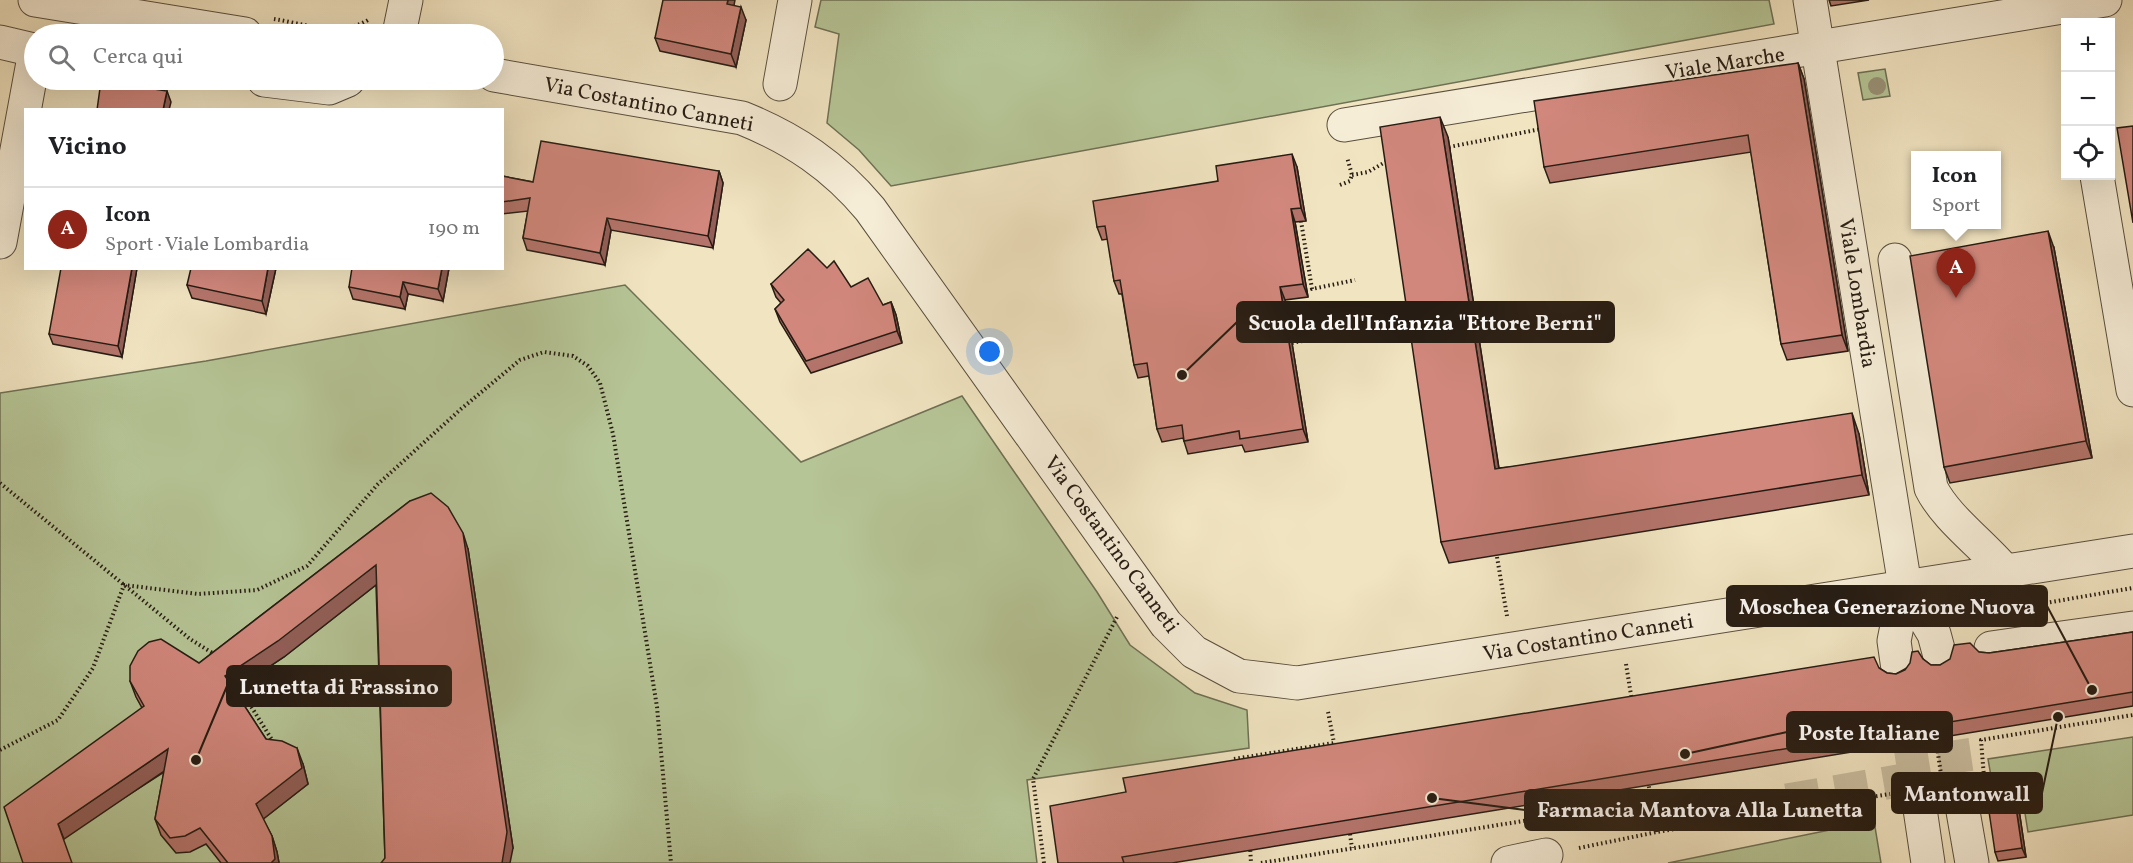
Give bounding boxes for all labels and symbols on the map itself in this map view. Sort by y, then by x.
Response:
street label: Viale Marche [1663,41,1787,88]
street label: Via Costantino Canneti [541,71,756,140]
street label: Viale Lombardia [1830,216,1883,370]
pin: A [1936,248,1976,298]
callout: Scuola dell'Infanzia "Ettore Berni" [1237,302,1614,342]
text: Scuola dell'Infanzia "Ettore Berni" [1248,309,1602,340]
your location [975,337,1004,366]
street label: Via Costantino Canneti [1036,450,1185,640]
callout: Moschea Generazione Nuova [1727,586,2047,626]
text: Moschea Generazione Nuova [1739,593,2035,624]
street label: Via Costantino Canneti [1481,607,1696,669]
callout: Lunetta di Frassino [227,666,451,706]
text: Lunetta di Frassino [239,673,439,704]
callout: Poste Italiane [1787,712,1952,752]
text: Poste Italiane [1798,719,1940,750]
callout: Mantonwall [1892,773,2042,813]
text: Mantonwall [1904,780,2030,811]
callout: Farmacia Mantova Alla Lunetta [1525,790,1875,830]
text: Farmacia Mantova Alla Lunetta [1537,796,1863,827]

